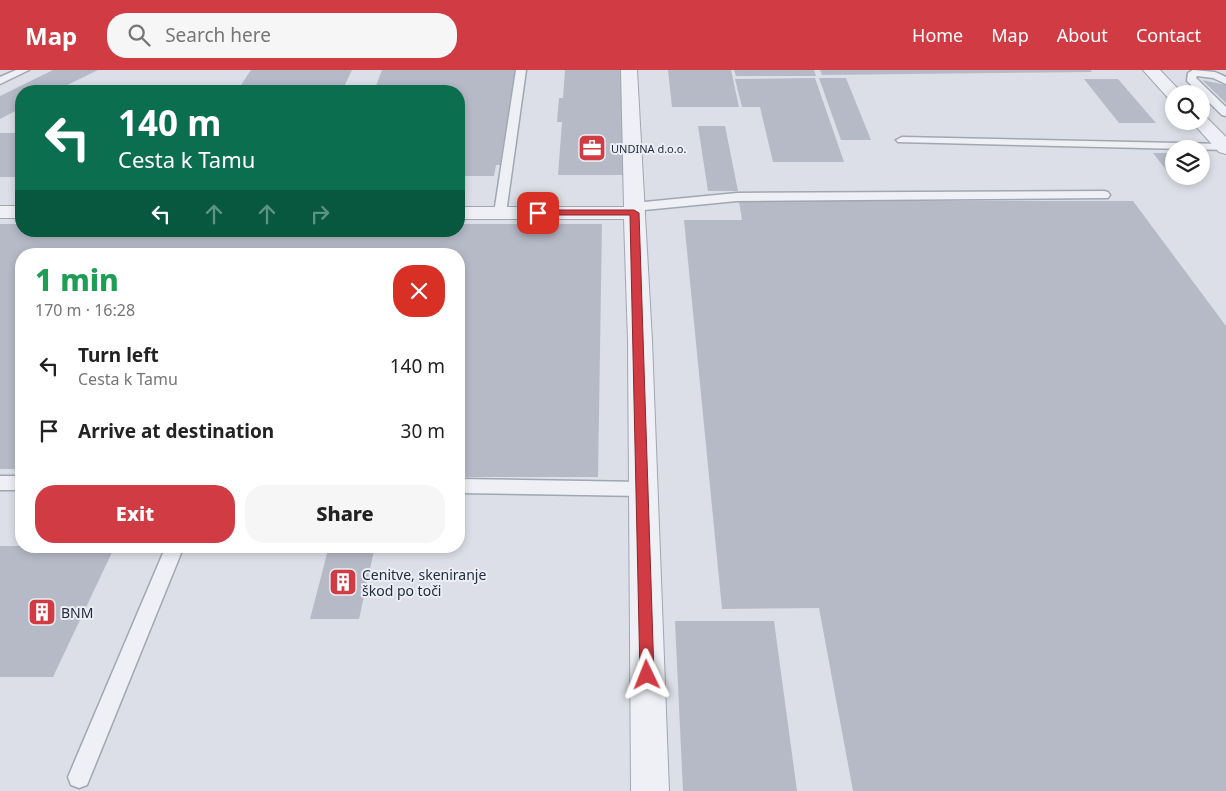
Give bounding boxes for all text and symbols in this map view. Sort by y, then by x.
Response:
search box [107,13,457,58]
text: Map [25,19,77,52]
icon: search [125,21,153,49]
text: Search here [165,22,271,48]
text: Home [912,23,963,47]
text: Map [991,23,1029,47]
text: About [1057,23,1108,47]
text: Contact [1136,23,1201,47]
map controls [1165,85,1210,185]
button: search [1165,85,1210,130]
text: 140 m [118,99,221,146]
icon: left [35,105,100,170]
office icon: UNDINA d.o.o. [577,133,607,163]
button: layers [1165,140,1210,185]
place label: UNDINA d.o.o. [611,141,686,156]
text: Cesta k Tamu [118,144,255,174]
pin [517,192,559,234]
icon: arrive [524,199,552,227]
icon: left [147,200,175,228]
icon: ahead [200,200,228,228]
icon: ahead [253,200,281,228]
icon: right [306,200,334,228]
text: 1 min [35,259,119,300]
button: close [393,265,445,317]
text: 170 m · 16:28 [35,299,135,321]
text: Turn left [78,342,159,368]
icon: left [35,352,63,380]
text: 140 m [390,353,445,379]
text: Cesta k Tamu [78,368,178,390]
icon: arrive [35,417,63,445]
text: Arrive at destination [78,418,274,444]
text: 30 m [401,418,445,444]
button: Exit [35,485,235,543]
button: Share [245,485,445,543]
place label: Cenitve, skeniranje škod po toči [362,565,486,600]
building icon: Cenitve, skeniranje škod po toči [328,567,358,597]
building icon: BNM [27,597,57,627]
place label: BNM [61,603,93,622]
position arrow [620,648,672,700]

